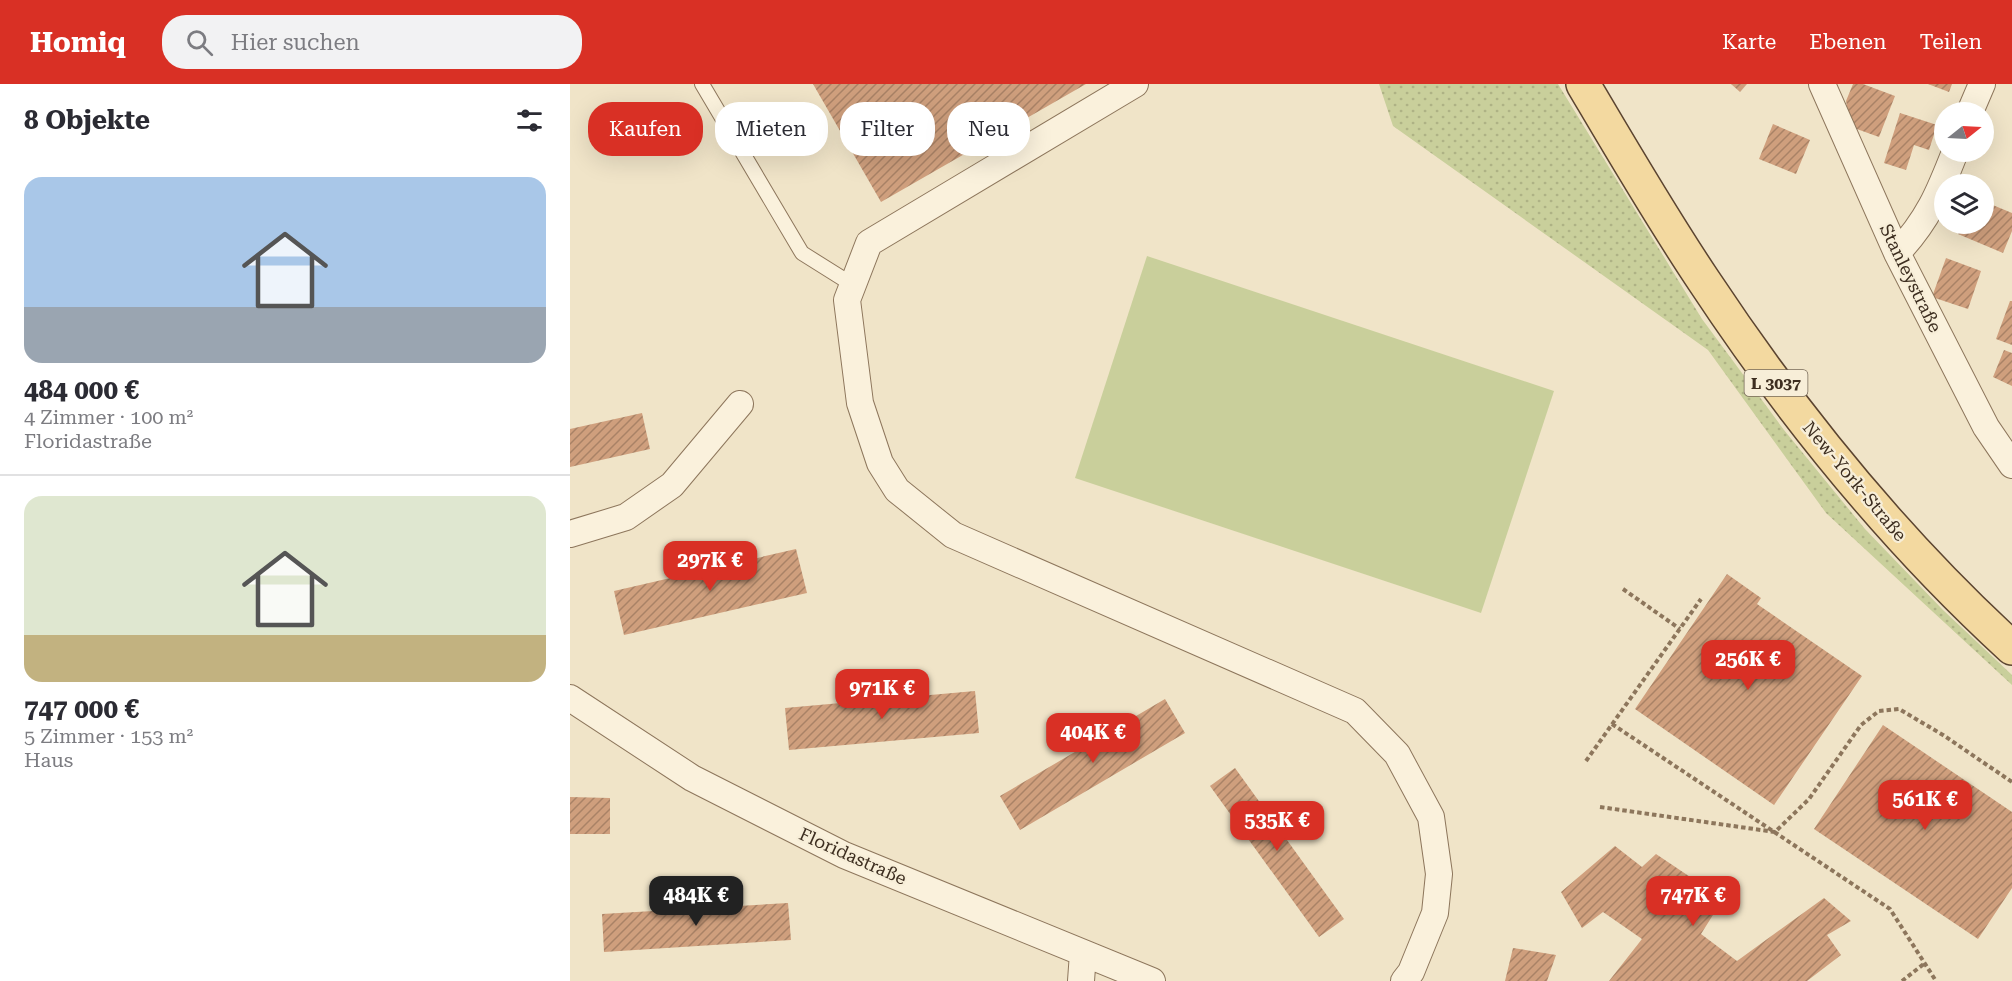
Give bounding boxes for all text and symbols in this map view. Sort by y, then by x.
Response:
search box [162,15,582,69]
text: Homiq [30,26,126,59]
icon: search [183,26,216,59]
text: Hier suchen [231,30,360,55]
text: Karte [1722,30,1776,54]
text: Ebenen [1809,30,1887,54]
text: Teilen [1920,30,1982,54]
chip: Kaufen [588,102,703,156]
chip: Mieten [715,102,828,156]
chip: Filter [840,102,935,156]
chip: Neu [947,102,1030,156]
north arrow [1934,102,1994,162]
map controls [1934,102,1994,234]
icon: filters [513,104,546,137]
text: 8 Objekte [24,105,150,135]
button: layers [1934,174,1994,234]
icon: home [231,216,339,324]
street label: Stanleystraße [1876,220,1946,336]
road number: L 3037 [1744,370,1808,396]
text: 484 000 € [24,375,139,405]
text: 4 Zimmer · 100 m² [24,405,193,429]
street label: New-York-Straße [1799,417,1911,545]
text: Floridastraße [24,429,152,453]
icon: home [231,535,339,643]
pin: 297K € [661,541,759,592]
text: 297K € [677,548,743,572]
pin: 256K € [1699,640,1797,691]
text: 256K € [1715,647,1781,671]
pin: 971K € [833,669,931,720]
text: 971K € [849,676,915,700]
text: 747 000 € [24,694,139,724]
pin: 404K € [1044,713,1142,764]
text: 404K € [1060,720,1126,744]
text: 5 Zimmer · 153 m² [24,724,193,748]
text: Haus [24,748,73,772]
pin: 561K € [1876,780,1974,831]
text: 561K € [1892,787,1958,811]
pin: 535K € [1228,801,1326,852]
text: 535K € [1244,808,1310,832]
street label: Floridastraße [796,823,910,889]
pin: 484K € [647,876,745,927]
pin: 747K € [1644,876,1742,927]
text: 484K € [663,883,729,907]
text: 747K € [1660,883,1726,907]

